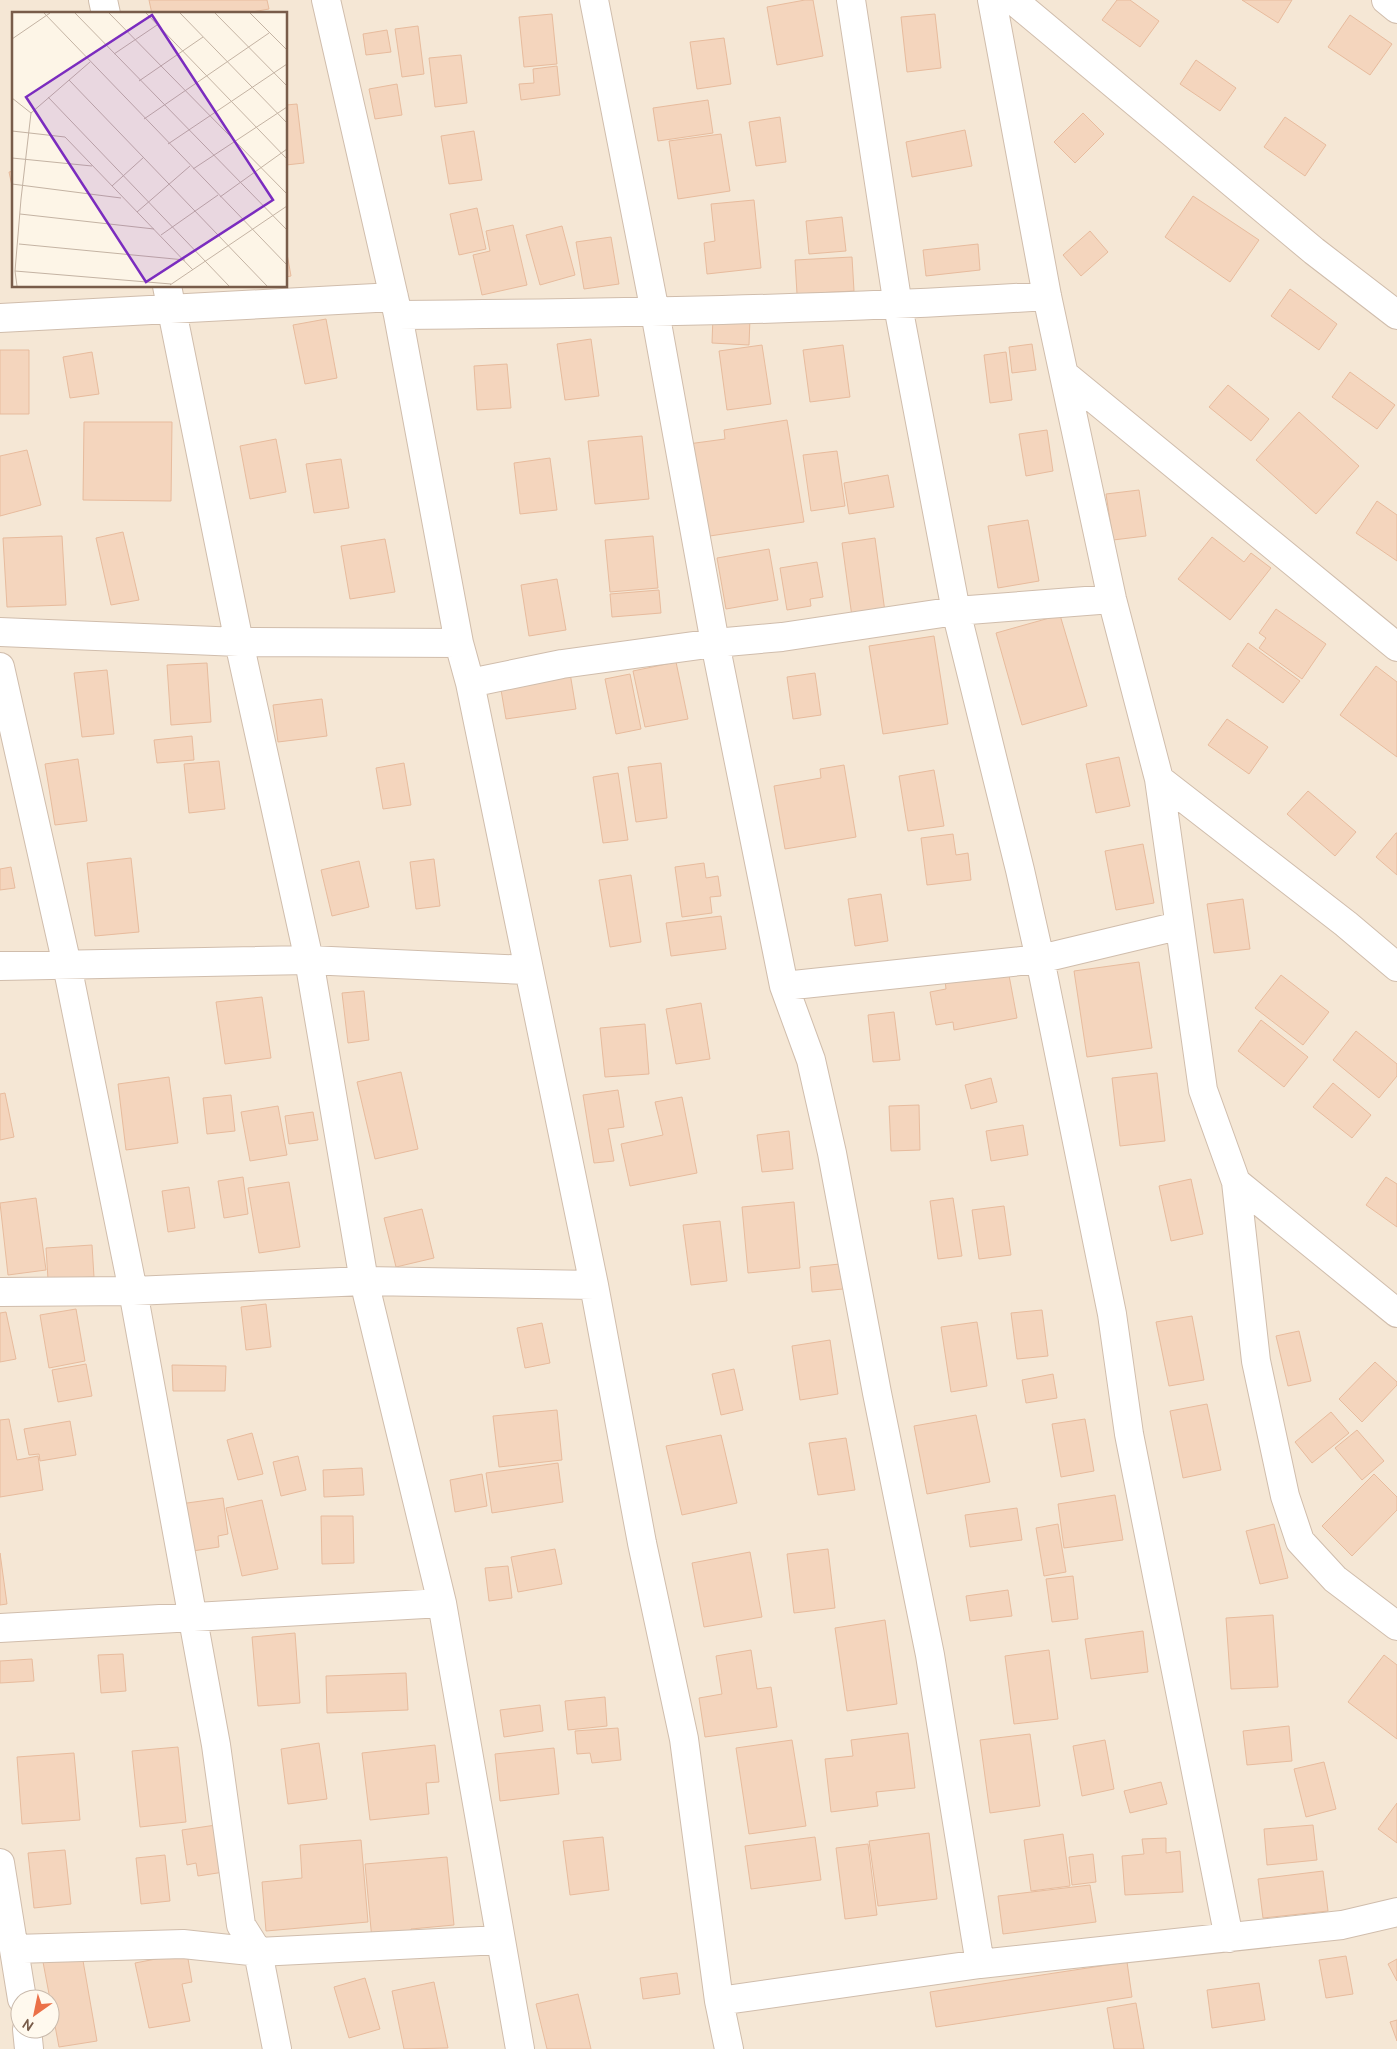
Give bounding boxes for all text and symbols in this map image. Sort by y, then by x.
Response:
inset map [12,12,288,288]
north arrow [10,1989,60,2039]
text: N [19,2015,37,2035]

